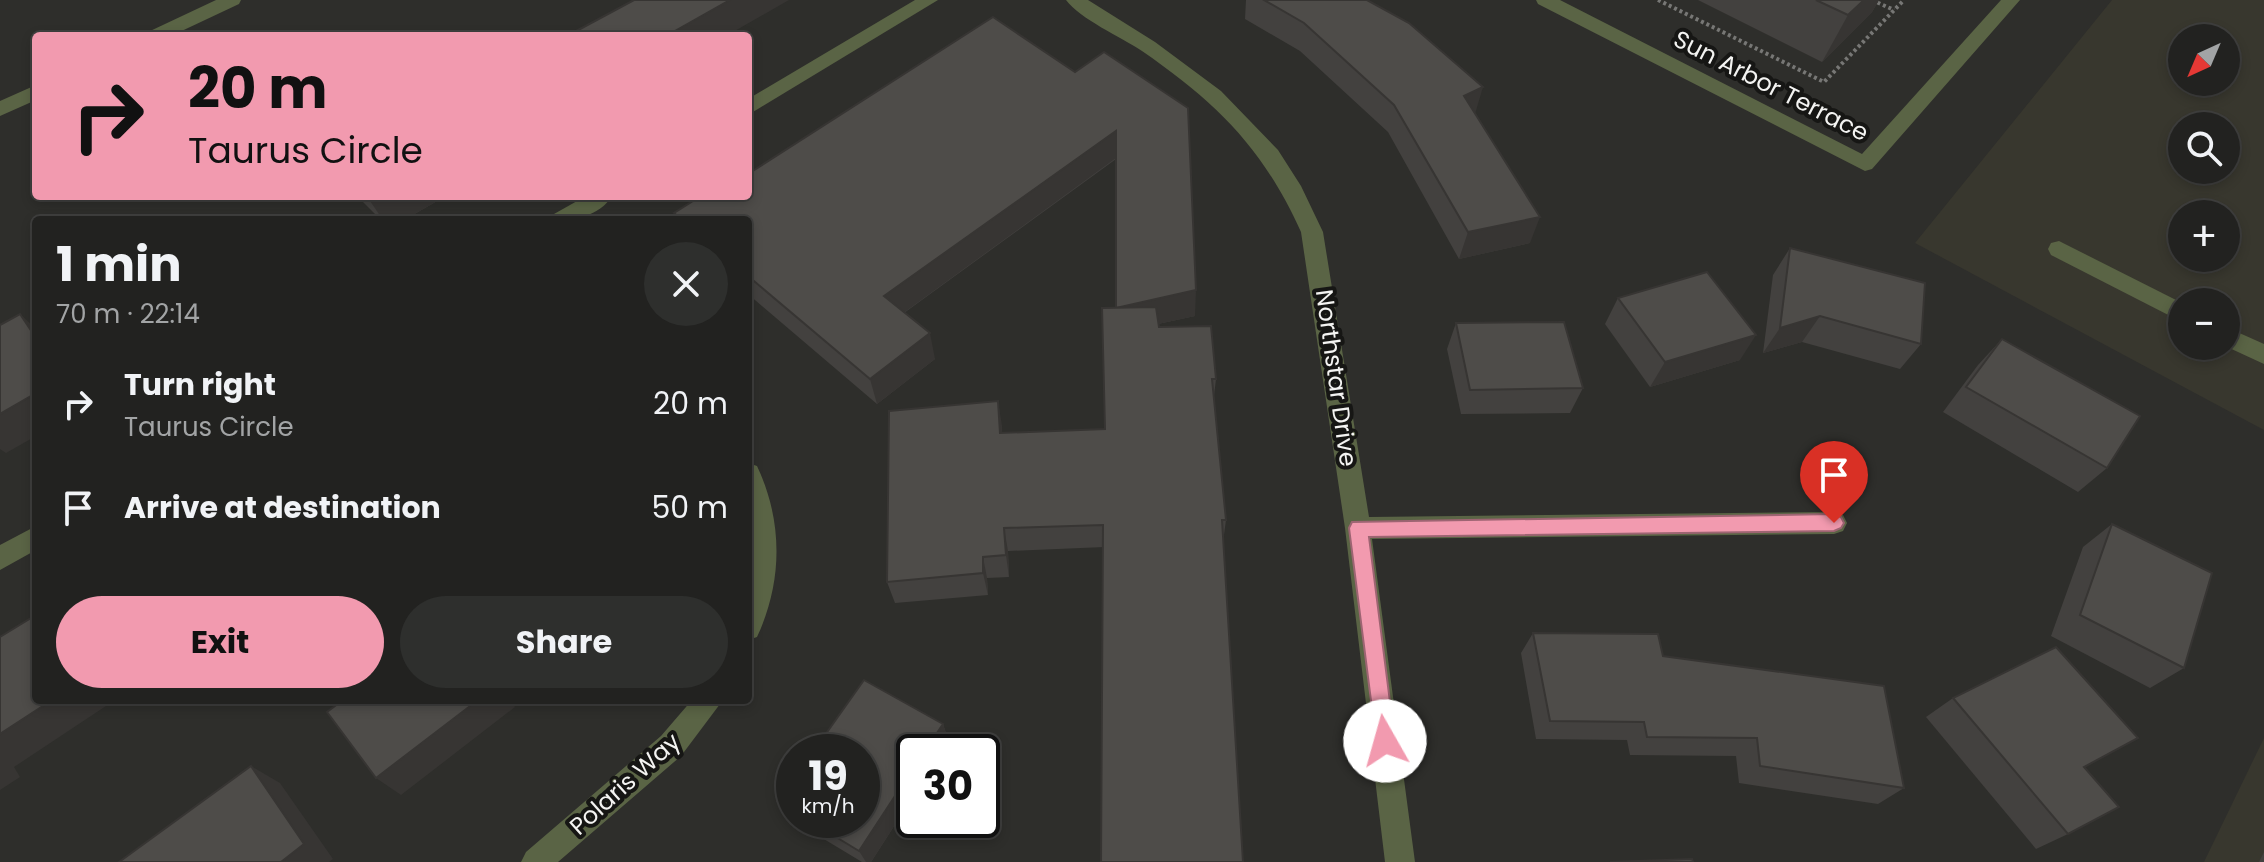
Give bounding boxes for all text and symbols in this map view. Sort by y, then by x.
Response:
street label: Sun Arbor Terrace [1668,22,1874,149]
north arrow [2168,24,2240,96]
map controls [2168,24,2240,360]
text: 20 m [188,49,328,128]
icon: right [56,64,160,168]
button: search [2168,112,2240,184]
text: Taurus Circle [188,125,423,176]
button: + [2168,200,2240,272]
text: 1 min [56,231,182,298]
button: close [644,242,728,326]
street label: Northstar Drive [1308,287,1365,469]
button: − [2168,288,2240,360]
text: 70 m · 22:14 [56,296,200,332]
text: Turn right [124,363,276,406]
icon: right [56,382,100,426]
text: 20 m [653,382,728,425]
text: Taurus Circle [124,409,294,445]
pin [1800,441,1868,523]
icon: arrive [1812,453,1856,497]
icon: arrive [56,486,100,530]
text: Arrive at destination [124,486,441,529]
text: 50 m [651,486,728,529]
button: Exit [56,596,384,688]
button: Share [400,596,728,688]
position arrow [1343,699,1427,783]
street label: Polaris Way [562,725,687,842]
speed limit sign: 30 [896,734,1000,838]
text: 19 [808,748,848,804]
text: km/h [801,792,855,820]

